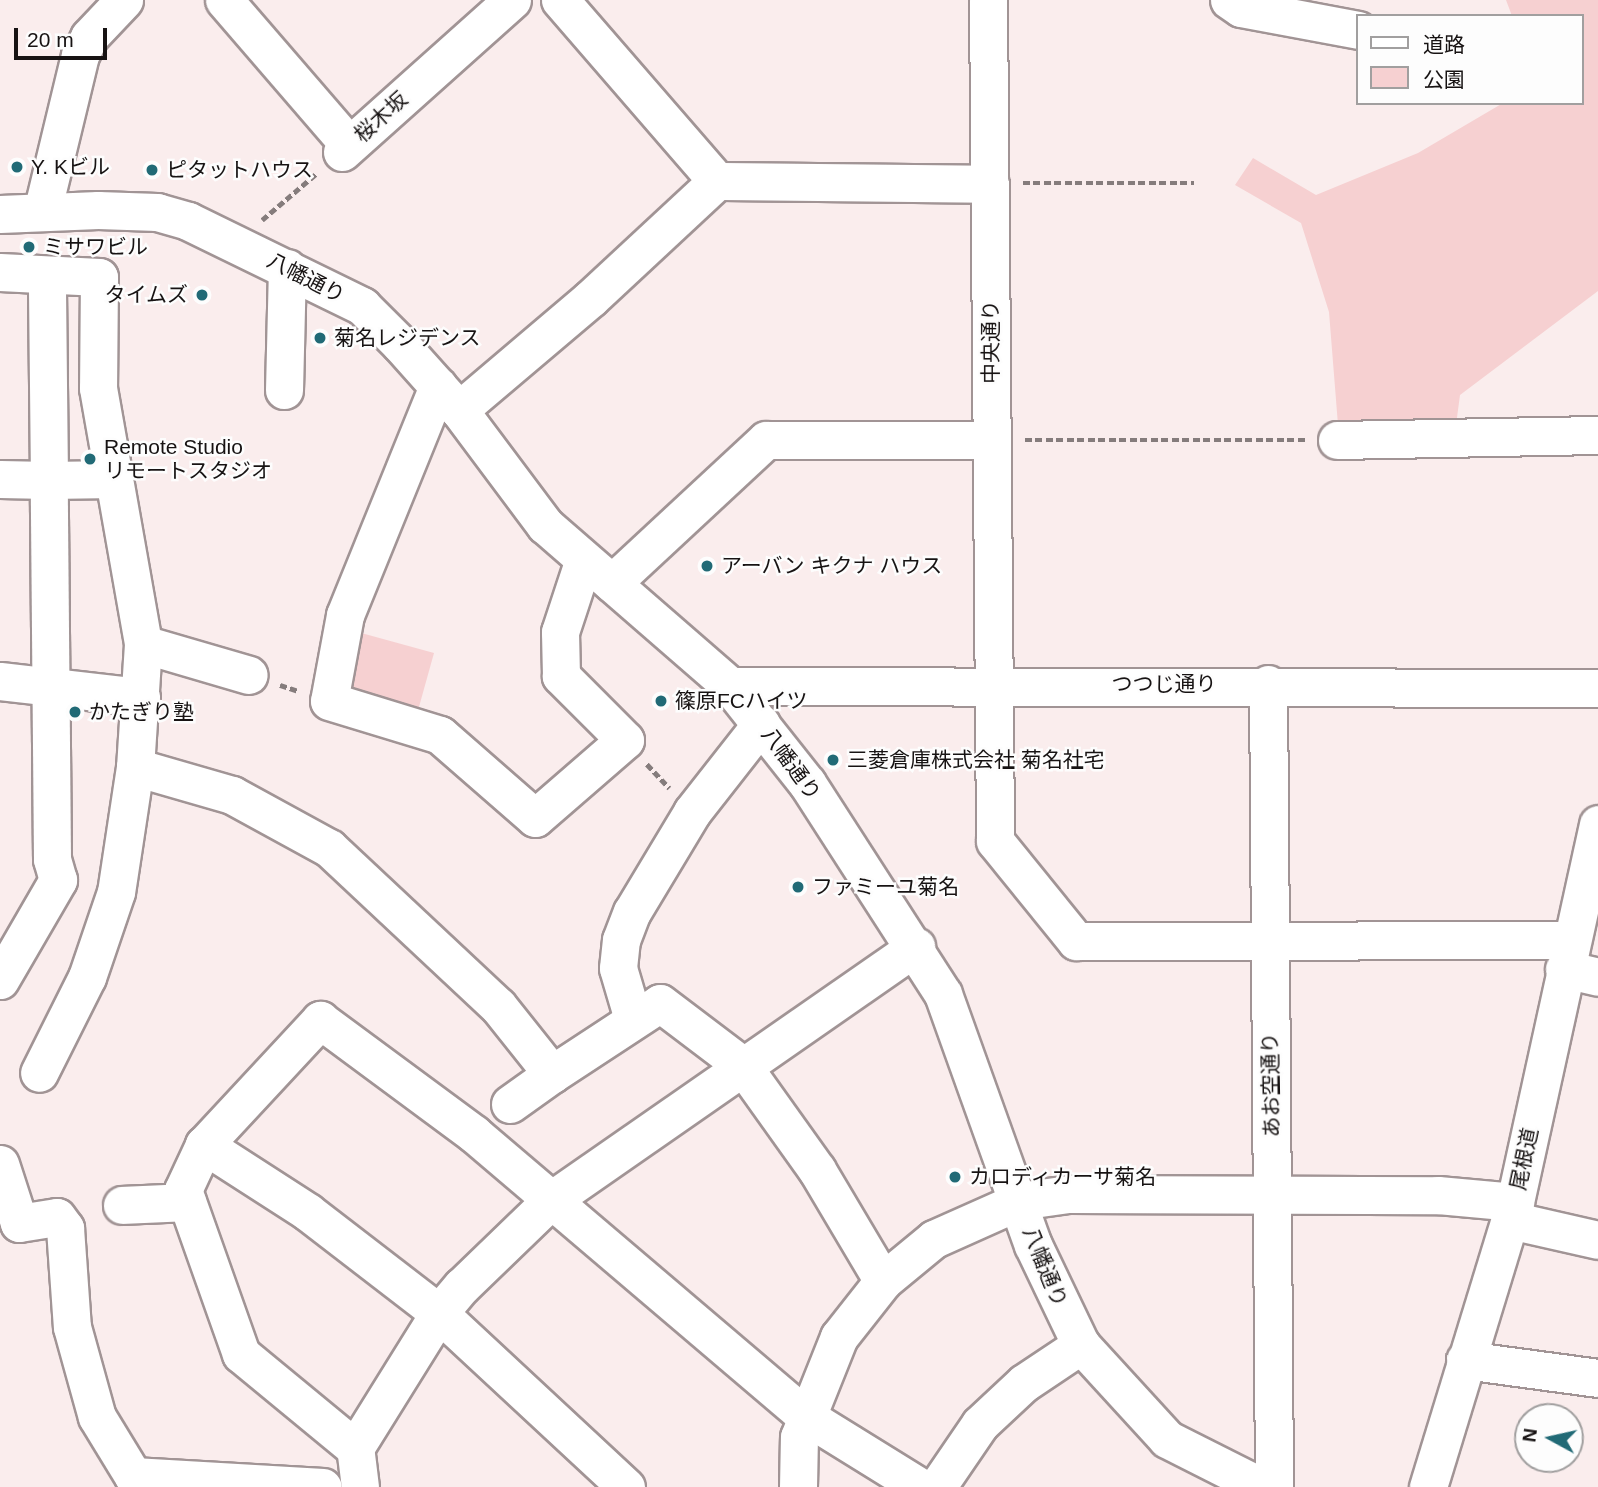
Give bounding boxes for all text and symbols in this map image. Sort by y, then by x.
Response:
scale bar [18,14,110,58]
legend [1356,14,1584,105]
text: 20 m [27,28,74,51]
text: 道路 [1423,33,1465,56]
text: 公園 [1423,68,1465,91]
street label: 桜木坂 [349,87,413,147]
place label: Y. Kビル [31,154,110,180]
place label: ピタットハウス [166,157,313,183]
marker: Y. Kビル [9,159,25,175]
marker: ピタットハウス [144,162,160,178]
place label: ミサワビル [43,234,148,260]
marker: ミサワビル [21,239,37,255]
street label: 八幡通り [263,248,349,308]
place label: タイムズ [104,282,188,308]
marker: タイムズ [194,287,210,303]
street label: 中央通り [978,300,1004,384]
place label: 菊名レジデンス [334,325,481,351]
marker: 菊名レジデンス [312,330,328,346]
place label: Remote Studio リモートスタジオ [104,434,272,484]
marker: Remote Studio リモートスタジオ [82,451,98,467]
place label: アーバン キクナ ハウス [721,553,941,579]
marker: アーバン キクナ ハウス [699,558,715,574]
street label: つつじ通り [1112,671,1216,697]
place label: 篠原FCハイツ [675,688,808,714]
marker: 篠原FCハイツ [653,693,669,709]
place label: かたぎり塾 [89,699,194,725]
marker: かたぎり塾 [67,704,83,720]
street label: 八幡通り [756,723,826,805]
place label: 三菱倉庫株式会社 菊名社宅 [847,747,1105,773]
marker: 三菱倉庫株式会社 菊名社宅 [825,752,841,768]
place label: ファミーユ菊名 [812,874,959,900]
marker: ファミーユ菊名 [790,879,806,895]
street label: あお空通り [1257,1032,1285,1138]
street label: 尾根道 [1505,1126,1543,1192]
place label: カロディカーサ菊名 [969,1164,1158,1190]
marker: カロディカーサ菊名 [947,1169,963,1185]
street label: 八幡通り [1018,1223,1072,1311]
north arrow [1514,1403,1584,1473]
text: N [1518,1427,1541,1444]

